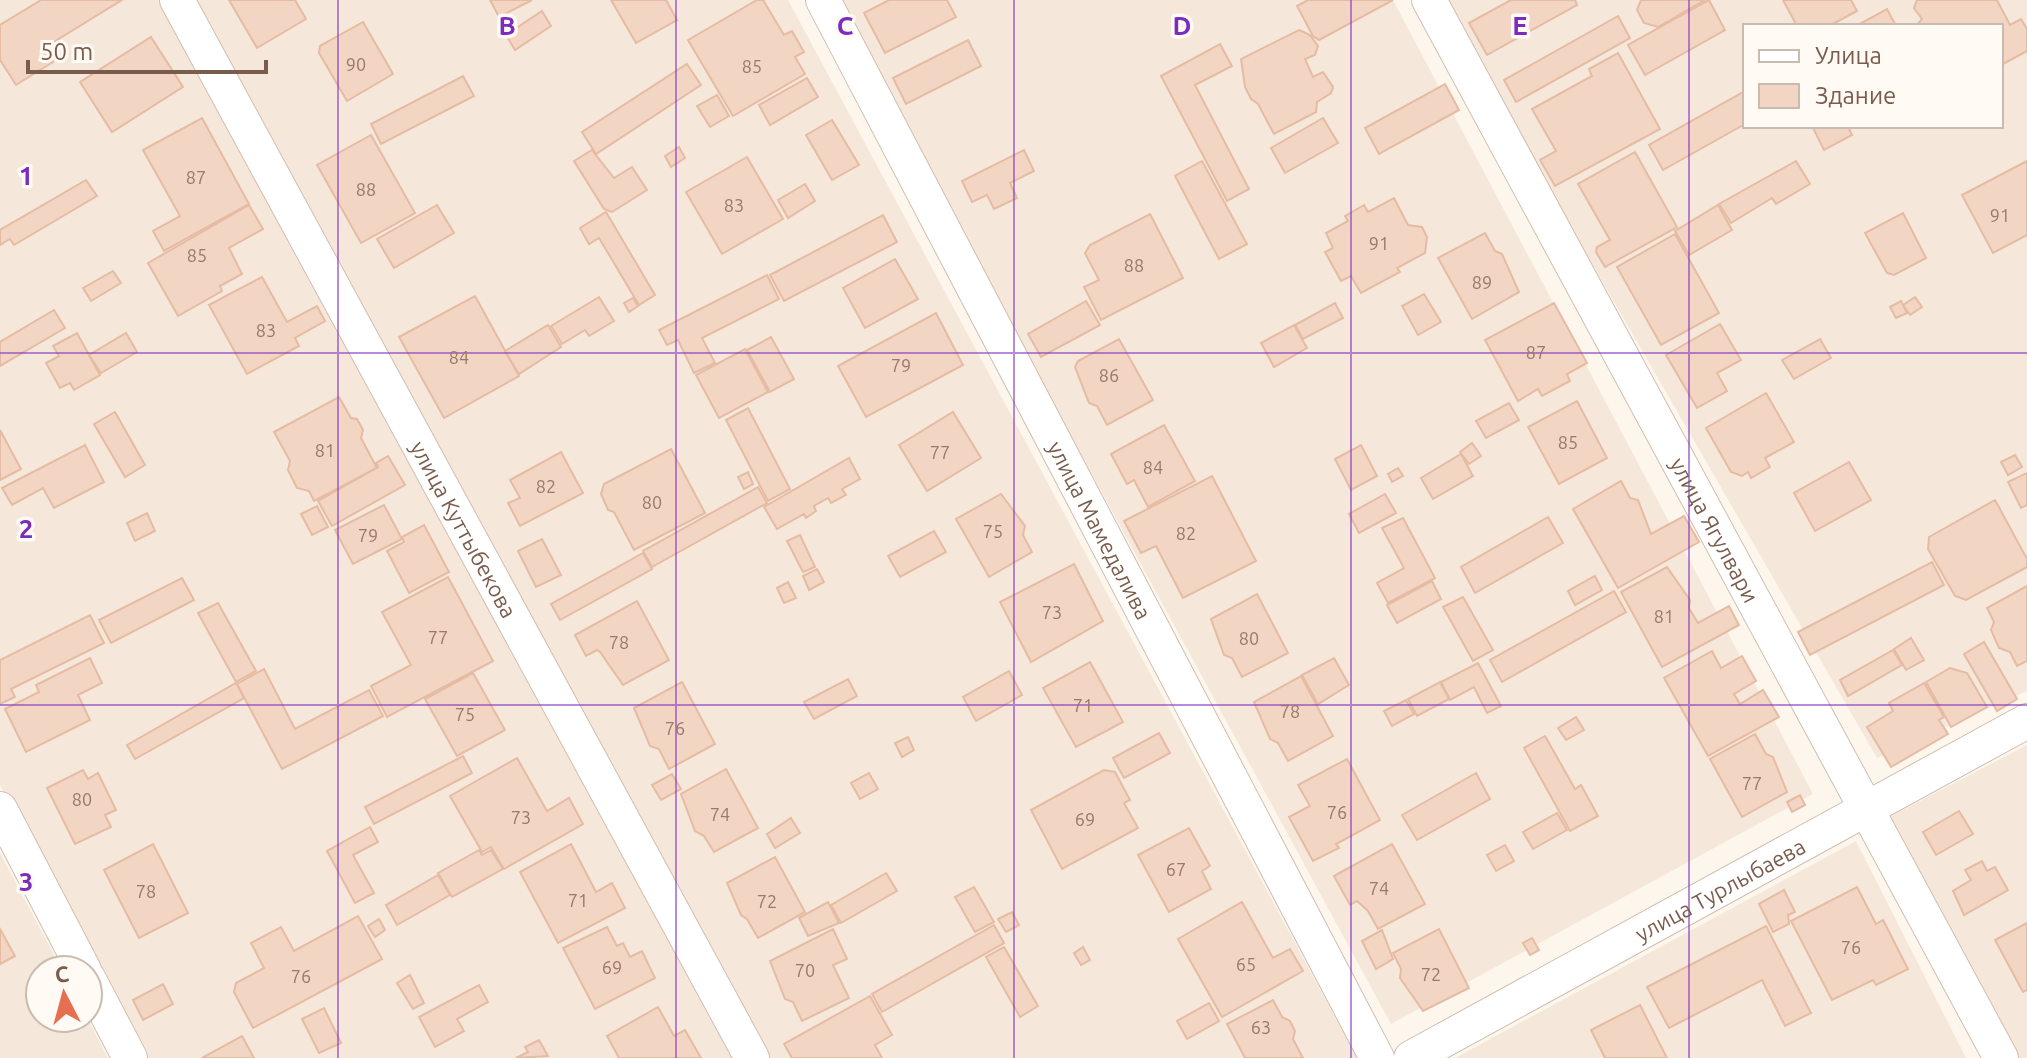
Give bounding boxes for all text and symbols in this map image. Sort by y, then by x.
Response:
text: B [498,11,516,40]
text: C [837,11,854,40]
text: D [1173,11,1191,40]
text: E [1512,11,1528,40]
scale bar [28,24,266,74]
legend [1743,24,2003,128]
text: 50 m [40,38,93,65]
text: Улица [1815,42,1882,69]
house number: 90 [346,54,366,74]
house number: 85 [742,56,762,76]
text: Здание [1815,82,1896,109]
text: 1 [19,161,33,190]
house number: 87 [186,167,206,187]
house number: 88 [356,179,376,199]
house number: 83 [724,195,744,215]
house number: 91 [1990,205,2010,225]
house number: 91 [1369,233,1389,253]
house number: 85 [187,245,207,265]
house number: 88 [1124,255,1144,275]
house number: 89 [1472,272,1492,292]
house number: 83 [256,320,276,340]
house number: 87 [1526,342,1546,362]
house number: 84 [449,347,469,367]
house number: 79 [891,355,911,375]
house number: 86 [1099,365,1119,385]
house number: 85 [1558,432,1578,452]
street label: улица Куттыбекова [406,436,523,622]
street label: улица Мамедалива [1044,436,1157,623]
house number: 81 [315,440,335,460]
house number: 77 [930,442,950,462]
street label: улица Ягулвари [1666,453,1765,606]
house number: 84 [1143,457,1163,477]
house number: 82 [536,476,556,496]
house number: 80 [642,492,662,512]
text: 2 [19,514,33,543]
house number: 75 [983,521,1003,541]
house number: 82 [1176,523,1196,543]
house number: 79 [358,525,378,545]
house number: 73 [1042,602,1062,622]
house number: 81 [1654,606,1674,626]
house number: 77 [428,627,448,647]
house number: 80 [1239,628,1259,648]
house number: 78 [609,632,629,652]
house number: 71 [1073,695,1093,715]
house number: 78 [1280,701,1300,721]
house number: 75 [455,704,475,724]
house number: 76 [665,718,685,738]
house number: 77 [1742,773,1762,793]
house number: 80 [72,789,92,809]
house number: 76 [1327,802,1347,822]
house number: 74 [710,804,730,824]
house number: 73 [511,807,531,827]
house number: 69 [1075,809,1095,829]
street label: улица Турлыбаева [1631,833,1809,946]
house number: 67 [1166,859,1186,879]
text: 3 [19,867,33,896]
house number: 74 [1369,878,1389,898]
house number: 78 [136,881,156,901]
house number: 71 [568,890,588,910]
house number: 72 [757,891,777,911]
house number: 76 [1841,937,1861,957]
north arrow [24,954,104,1034]
house number: 65 [1236,954,1256,974]
house number: 69 [602,957,622,977]
text: С [54,960,70,987]
house number: 70 [795,960,815,980]
house number: 72 [1421,964,1441,984]
house number: 76 [291,966,311,986]
house number: 63 [1251,1017,1271,1037]

